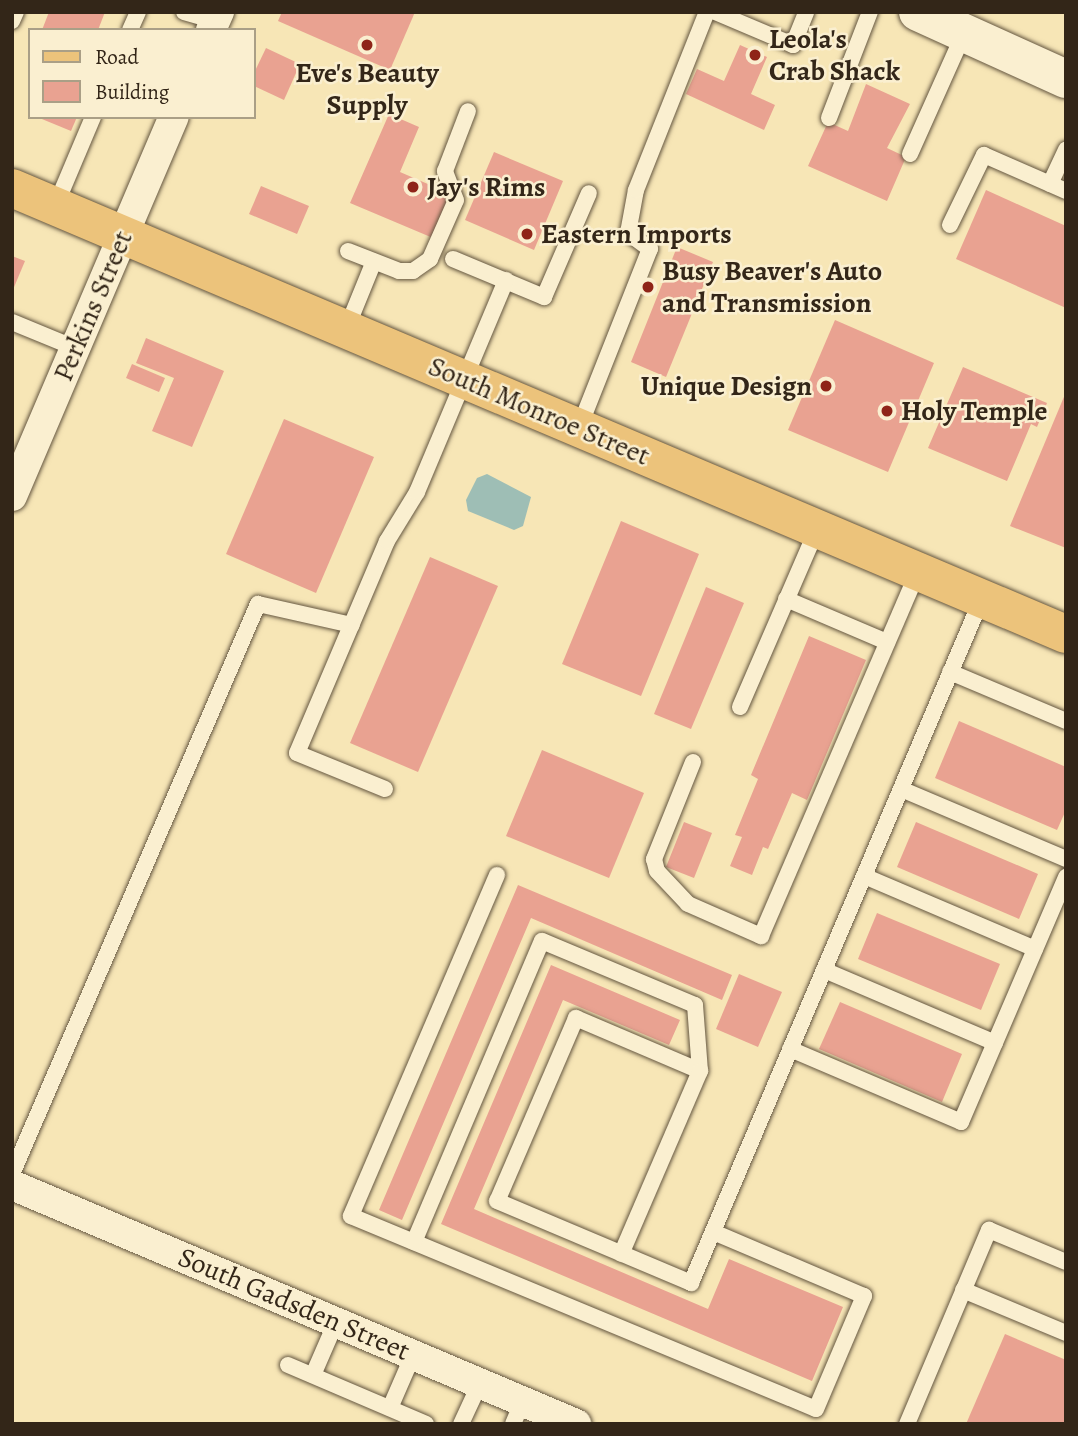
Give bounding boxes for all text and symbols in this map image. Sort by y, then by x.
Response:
place label: Leola's Crab Shack [769,22,900,88]
legend [28,28,256,119]
marker: Eve's Beauty Supply [359,37,375,53]
text: Road [95,43,139,71]
marker: Leola's Crab Shack [747,47,763,63]
place label: Eve's Beauty Supply [295,56,439,122]
text: Building [95,78,169,106]
place label: Jay's Rims [427,170,545,204]
marker: Jay's Rims [405,179,421,195]
place label: Eastern Imports [541,217,732,251]
street label: Perkins Street [46,226,140,386]
marker: Eastern Imports [519,226,535,242]
place label: Busy Beaver's Auto and Transmission [662,254,882,320]
marker: Busy Beaver's Auto and Transmission [640,279,656,295]
street label: South Monroe Street [423,349,655,473]
place label: Unique Design [641,369,812,403]
marker: Unique Design [818,378,834,394]
place label: Holy Temple [901,394,1047,428]
marker: Holy Temple [879,403,895,419]
street label: South Gadsden Street [173,1240,415,1368]

